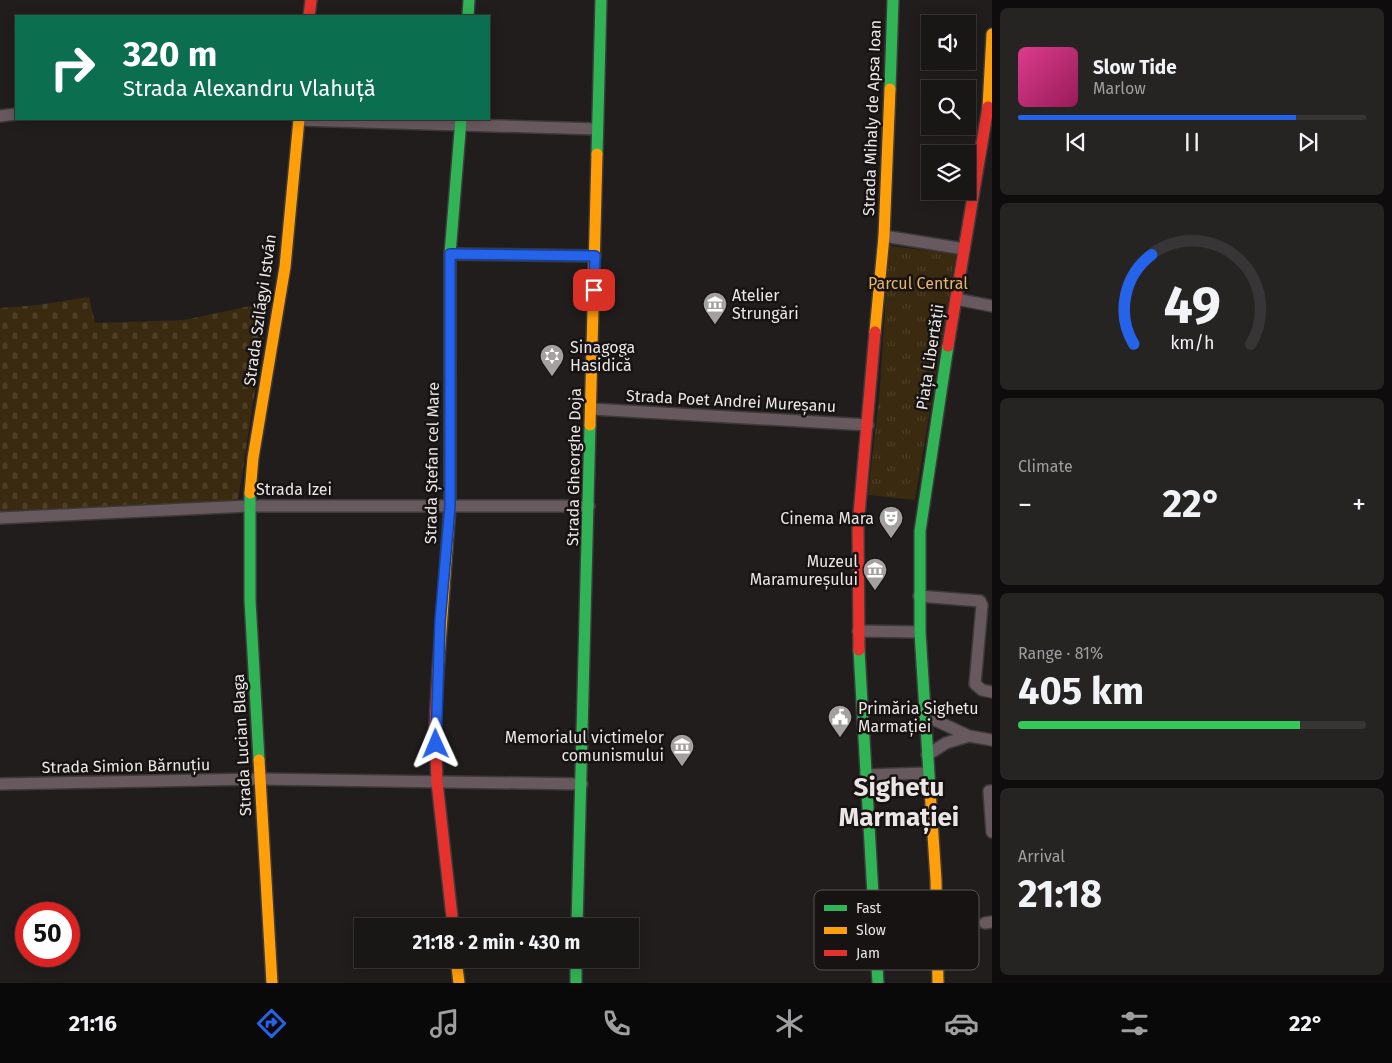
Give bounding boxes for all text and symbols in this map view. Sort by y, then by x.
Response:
map controls [921,15,976,200]
button: sound [921,15,976,70]
street label: Strada Mihaly de Apsa Ioan [859,20,885,216]
text: 320 m [123,33,217,75]
icon: right [40,35,105,100]
text: Slow Tide [1093,56,1177,79]
text: Strada Alexandru Vlahuță [123,75,376,102]
text: Marlow [1093,79,1146,98]
button: search [921,80,976,135]
icon: previous [1062,128,1090,156]
icon: pause [1178,128,1206,156]
icon: next [1294,128,1322,156]
button: layers [921,145,976,200]
street label: Strada Szilágyi István [240,233,280,387]
pin [573,269,615,311]
park label: Parcul Central [868,274,968,293]
text: 49 [1163,274,1221,337]
icon: arrive [580,276,608,304]
place label: Atelier Strungări [732,286,799,323]
museum icon: Atelier Strungări [702,291,728,325]
street label: Piața Libertății [912,303,949,412]
text: km/h [1170,332,1214,354]
place label: Sinagoga Hasidică [570,338,635,375]
synagogue icon: Sinagoga Hasidică [539,343,565,377]
street label: Strada Ștefan cel Mare [421,382,444,544]
street label: Strada Poet Andrei Mureșanu [625,386,837,417]
street label: Strada Gheorghe Doja [563,388,585,546]
text: Climate [1018,457,1073,476]
street label: Strada Izei [256,480,332,499]
text: 22° [1162,481,1222,527]
text: − [1018,488,1032,521]
text: + [1352,488,1366,521]
theatre icon: Cinema Mara [878,505,904,539]
place label: Cinema Mara [780,509,874,528]
place label: Muzeul Maramureșului [750,552,858,590]
museum icon: Muzeul Maramureșului [862,557,888,591]
text: Range · 81% [1018,644,1103,663]
text: 405 km [1018,668,1144,714]
street label: Strada Lucian Blaga [229,673,255,817]
place label: Primăria Sighetu Marmației [858,699,978,737]
public building icon: Primăria Sighetu Marmației [827,704,853,738]
position arrow [409,717,461,769]
place label: Memorialul victimelor comunismului [505,728,665,765]
museum icon: Memorialul victimelor comunismului [669,733,695,767]
street label: Strada Simion Bărnuțiu [42,755,210,778]
district label: Sighetu Marmației [839,772,959,834]
text: Arrival [1018,847,1065,866]
text: 21:18 [1018,871,1102,917]
legend [814,890,979,970]
text: Fast [856,900,882,917]
speed limit sign: 50 [15,902,80,967]
text: Slow [856,922,886,939]
text: 21:18 · 2 min · 430 m [413,931,580,954]
text: Jam [856,945,880,962]
icon: directions [254,1006,289,1041]
icon: music [427,1006,462,1041]
icon: phone [599,1006,634,1041]
icon: climate [772,1006,807,1041]
icon: car [944,1006,979,1041]
icon: filters [1117,1006,1152,1041]
text: 21:16 [69,1010,117,1037]
text: 22° [1289,1010,1323,1037]

